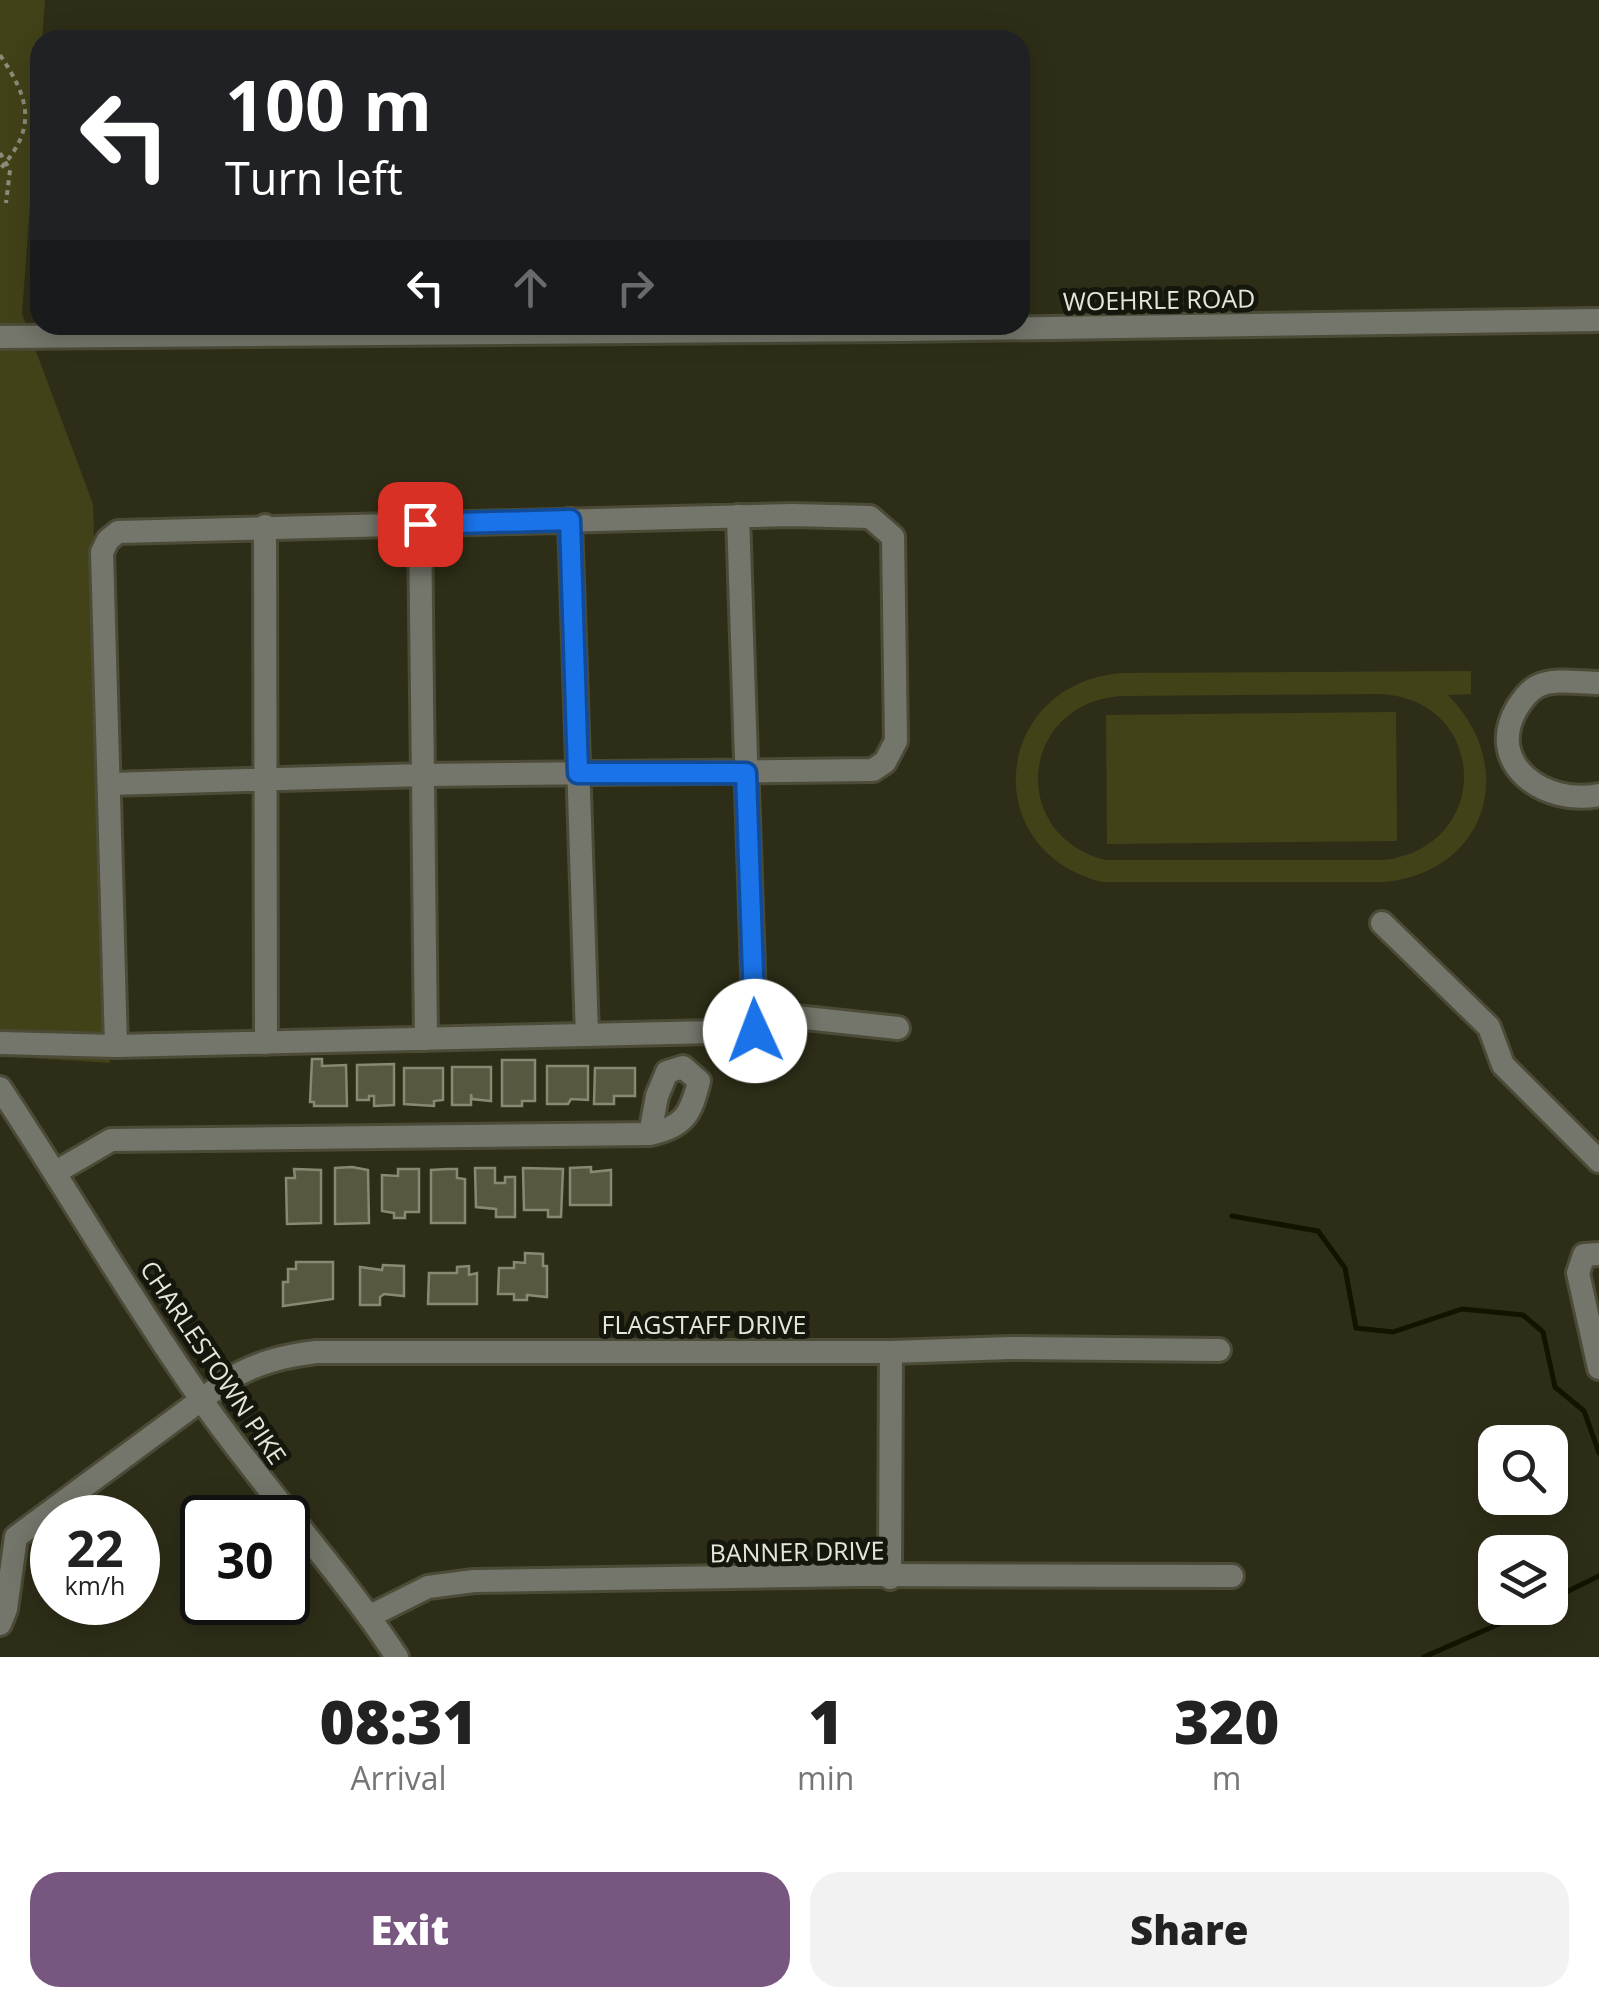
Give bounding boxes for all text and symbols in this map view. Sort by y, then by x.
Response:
text: 100 m [225,56,432,152]
icon: left [60,70,190,200]
text: Turn left [225,147,403,208]
icon: left [398,260,453,315]
icon: ahead [503,260,558,315]
icon: right [608,260,663,315]
street label: WOEHRLE ROAD [1062,280,1256,318]
pin [378,482,463,567]
icon: arrive [393,497,448,552]
position arrow [703,979,807,1083]
street label: CHARLESTOWN PIKE [133,1253,295,1471]
street label: FLAGSTAFF DRIVE [602,1307,806,1341]
map controls [1478,1425,1568,1625]
button: search [1478,1425,1568,1515]
speed limit sign: 30 [180,1495,310,1625]
text: 22 [66,1514,124,1582]
street label: BANNER DRIVE [709,1532,885,1570]
button: layers [1478,1535,1568,1625]
text: km/h [65,1568,125,1602]
text: 08:31 [320,1680,478,1762]
text: 1 [808,1680,843,1762]
text: 320 [1174,1680,1279,1762]
text: Arrival [350,1756,447,1799]
text: min [797,1756,854,1799]
text: m [1212,1756,1241,1799]
button: Exit [30,1872,790,1987]
button: Share [810,1872,1569,1987]

